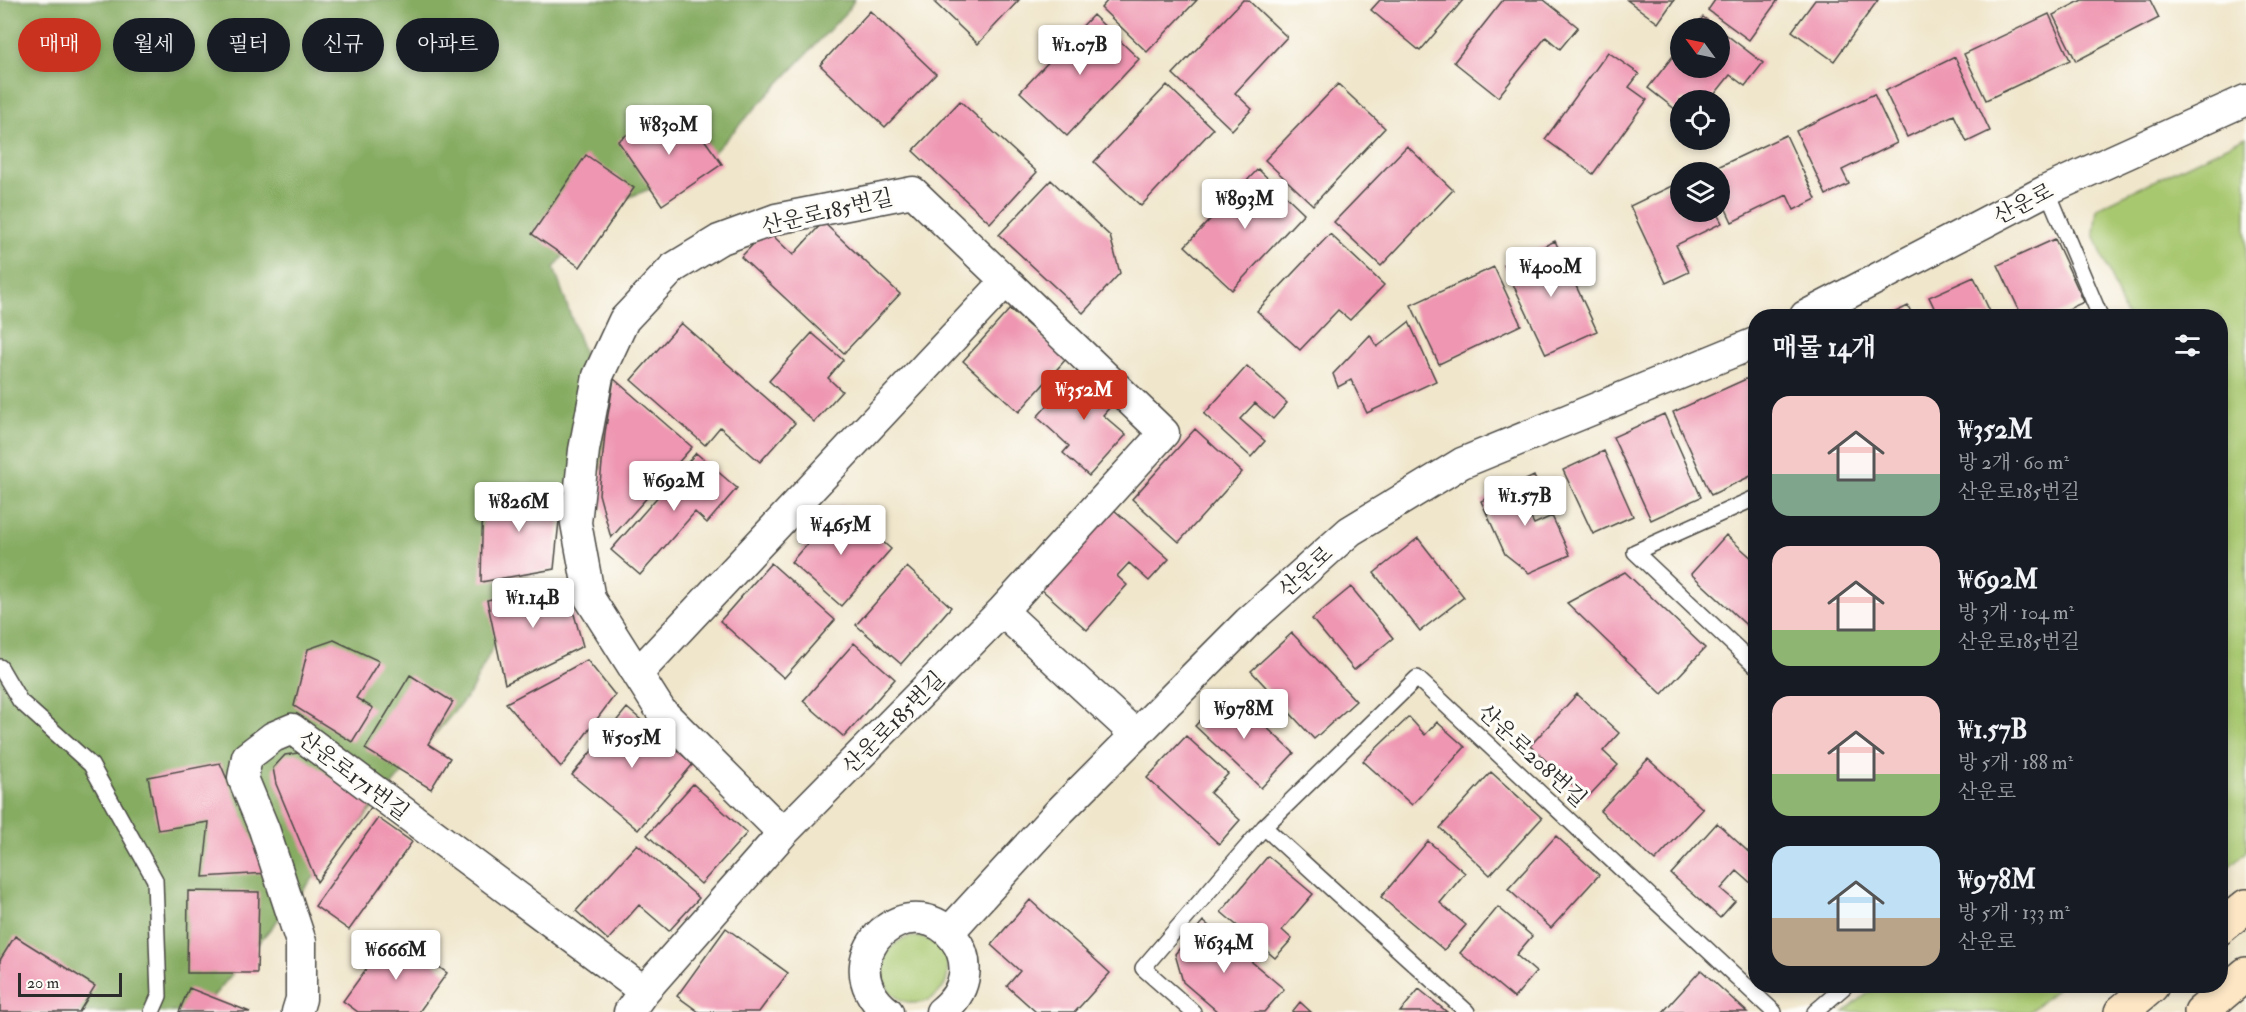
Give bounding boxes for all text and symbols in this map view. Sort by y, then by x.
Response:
chip: 매매 [18,18,101,72]
chip: 월세 [113,18,195,72]
chip: 필터 [207,18,290,72]
chip: 신규 [302,18,384,72]
chip: 아파트 [396,18,499,72]
north arrow [1670,18,1730,78]
map controls [1670,18,1730,222]
pin: ₩1.07B [1031,25,1129,76]
text: ₩1.07B [1052,32,1108,57]
button: locate [1670,90,1730,150]
pin: ₩830M [627,105,711,156]
text: ₩830M [640,112,698,137]
button: layers [1670,162,1730,222]
street label: 산운로 [1989,177,2058,231]
pin: ₩893M [1203,179,1287,230]
street label: 산운로185번길 [759,183,896,241]
text: ₩893M [1216,186,1274,211]
pin: ₩400M [1509,247,1593,298]
text: ₩400M [1520,254,1582,279]
icon: filters [2171,329,2204,362]
text: 매물 14개 [1772,332,1876,364]
pin: ₩352M [1042,370,1126,421]
text: ₩352M [1055,377,1113,402]
text: ₩352M [1958,414,2033,446]
icon: home [1820,420,1892,492]
text: 방 2개 · 60 m² [1958,450,2069,475]
pin: ₩692M [632,461,716,512]
text: ₩692M [643,468,705,493]
pin: ₩1.57B [1476,476,1574,527]
text: 산운로185번길 [1958,479,2080,504]
pin: ₩826M [477,482,561,533]
text: ₩1.57B [1498,483,1552,508]
text: ₩826M [489,489,549,514]
pin: ₩465M [799,505,883,556]
text: ₩465M [811,512,871,537]
street label: 산운로 [1273,540,1339,603]
text: ₩692M [1958,564,2038,596]
icon: home [1820,570,1892,642]
pin: ₩1.14B [484,578,582,629]
text: ₩1.14B [506,585,560,610]
text: 방 3개 · 104 m² [1958,600,2074,625]
text: 산운로185번길 [1958,629,2080,654]
street label: 산운로185번길 [836,665,951,780]
pin: ₩978M [1202,689,1286,740]
text: ₩978M [1214,696,1274,721]
street label: 산운로208번길 [1472,698,1593,813]
text: ₩1.57B [1958,714,2028,746]
pin: ₩505M [590,718,674,769]
icon: home [1820,720,1892,792]
street label: 산운로171번길 [292,725,415,827]
text: ₩505M [603,725,661,750]
text: 방 5개 · 188 m² [1958,750,2073,775]
text: 산운로 [1958,779,2016,804]
text: ₩978M [1958,864,2036,896]
icon: home [1820,870,1892,942]
text: 방 5개 · 133 m² [1958,900,2070,925]
pin: ₩634M [1182,923,1266,974]
text: 산운로 [1958,929,2016,954]
pin: ₩666M [354,930,438,981]
text: ₩634M [1194,930,1254,955]
text: ₩666M [365,937,427,962]
scale bar [18,970,122,998]
text: 20 m [27,973,59,993]

